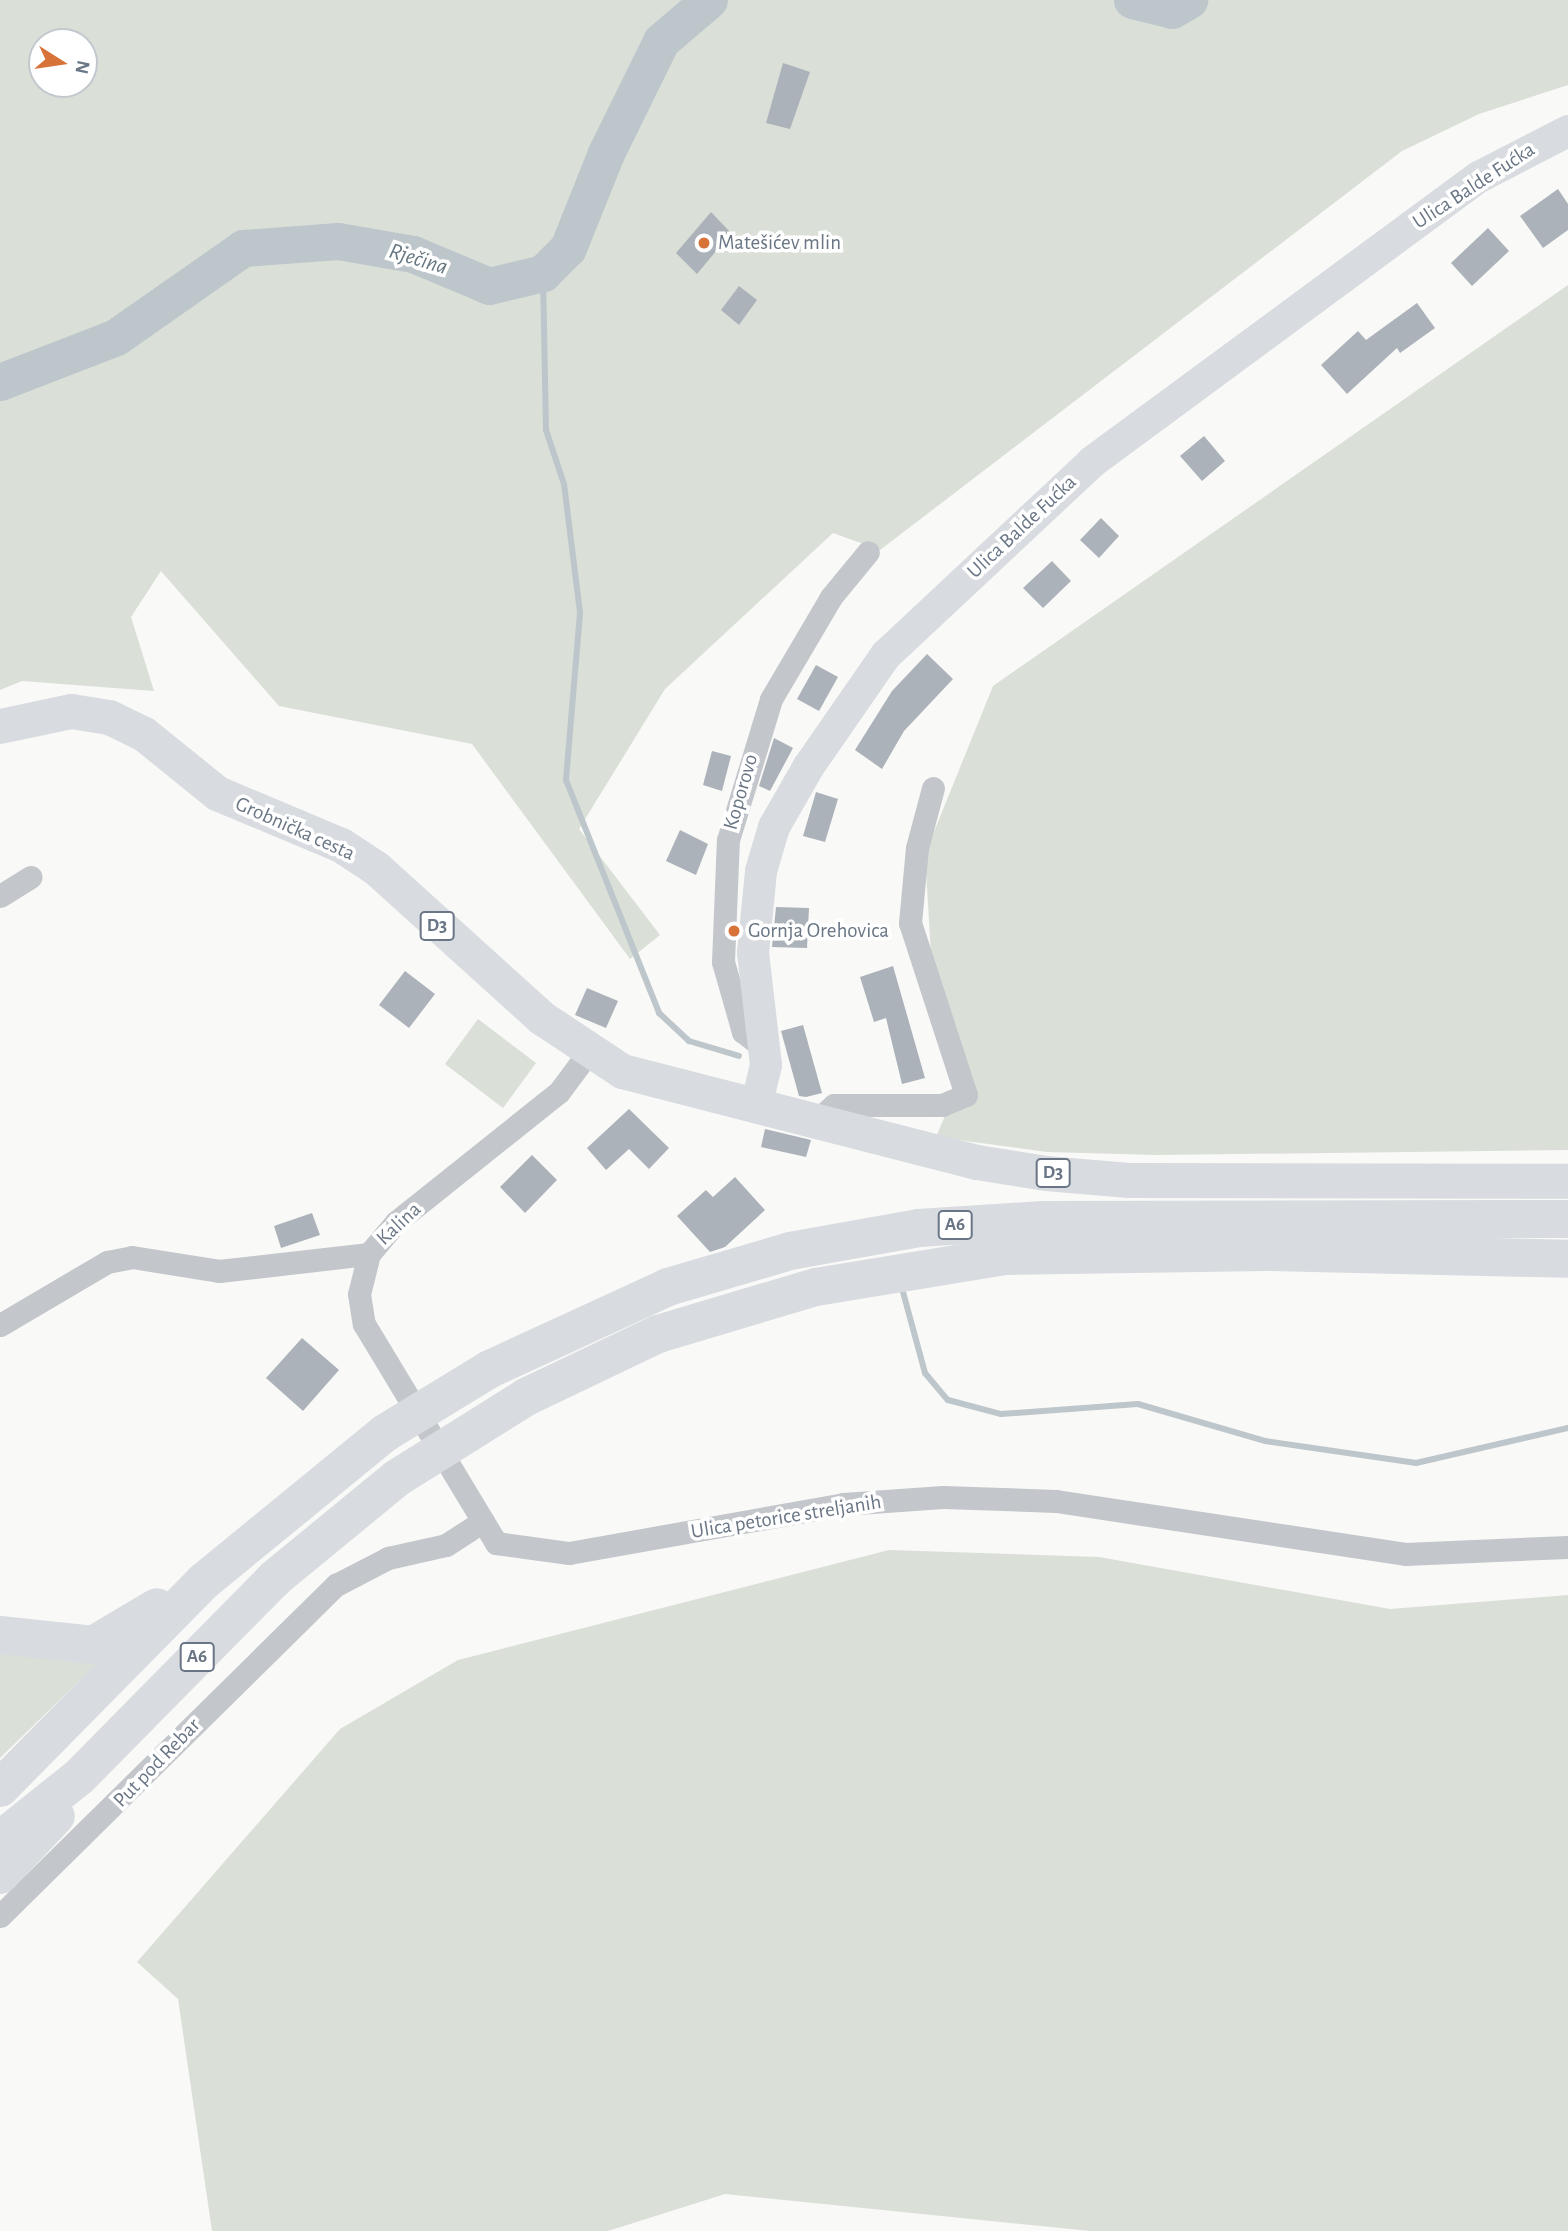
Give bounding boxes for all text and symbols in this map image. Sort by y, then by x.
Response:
north arrow [28,28,98,98]
text: N [71,59,93,75]
street label: Ulica Balde Fućka [1408,137,1540,235]
place label: Matešićev mlin [718,230,841,256]
marker: Matešićev mlin [696,235,712,251]
water label: Rječina [385,238,451,282]
street label: Ulica Balde Fućka [962,470,1082,584]
street label: Koporovo [718,751,764,833]
street label: Grobnička cesta [231,791,359,867]
road number: D3 [420,910,454,942]
place label: Gornja Orehovica [748,918,889,944]
marker: Gornja Orehovica [726,923,742,939]
road number: D3 [1036,1158,1070,1189]
street label: Kalina [371,1197,427,1251]
road number: A6 [937,1210,972,1240]
street label: Ulica petorice streljanih [689,1490,883,1544]
road number: A6 [180,1642,214,1672]
street label: Put pod Rebar [108,1713,206,1813]

